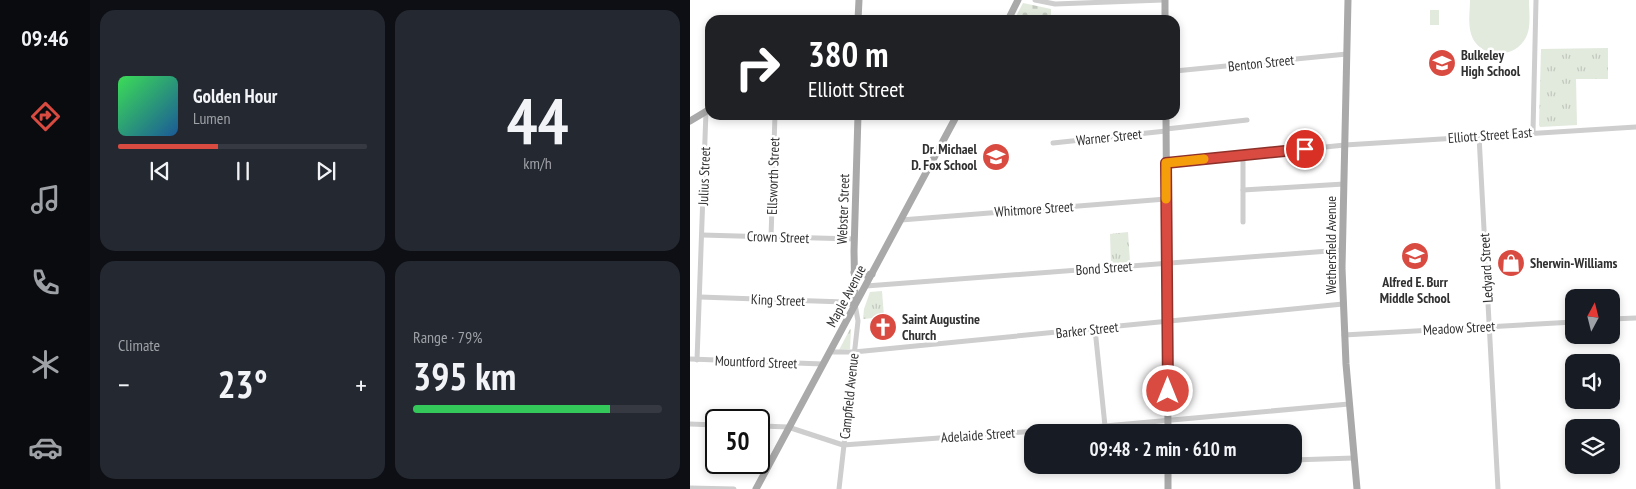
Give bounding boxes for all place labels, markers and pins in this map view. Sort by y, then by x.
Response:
place label: Bulkeley High School [1461,46,1521,80]
school or university icon: Bulkeley High School [1427,48,1457,78]
pin [1284,128,1326,170]
place label: Dr. Michael D. Fox School [911,140,978,174]
school or university icon: Dr. Michael D. Fox School [981,142,1011,172]
school or university icon: Alfred E. Burr Middle School [1400,241,1430,271]
shop icon: Sherwin-Williams [1496,248,1526,278]
place label: Sherwin-Williams [1530,254,1617,272]
place label: Alfred E. Burr Middle School [1380,273,1451,307]
place label: Saint Augustine Church [902,310,980,344]
church icon: Saint Augustine Church [868,312,898,342]

